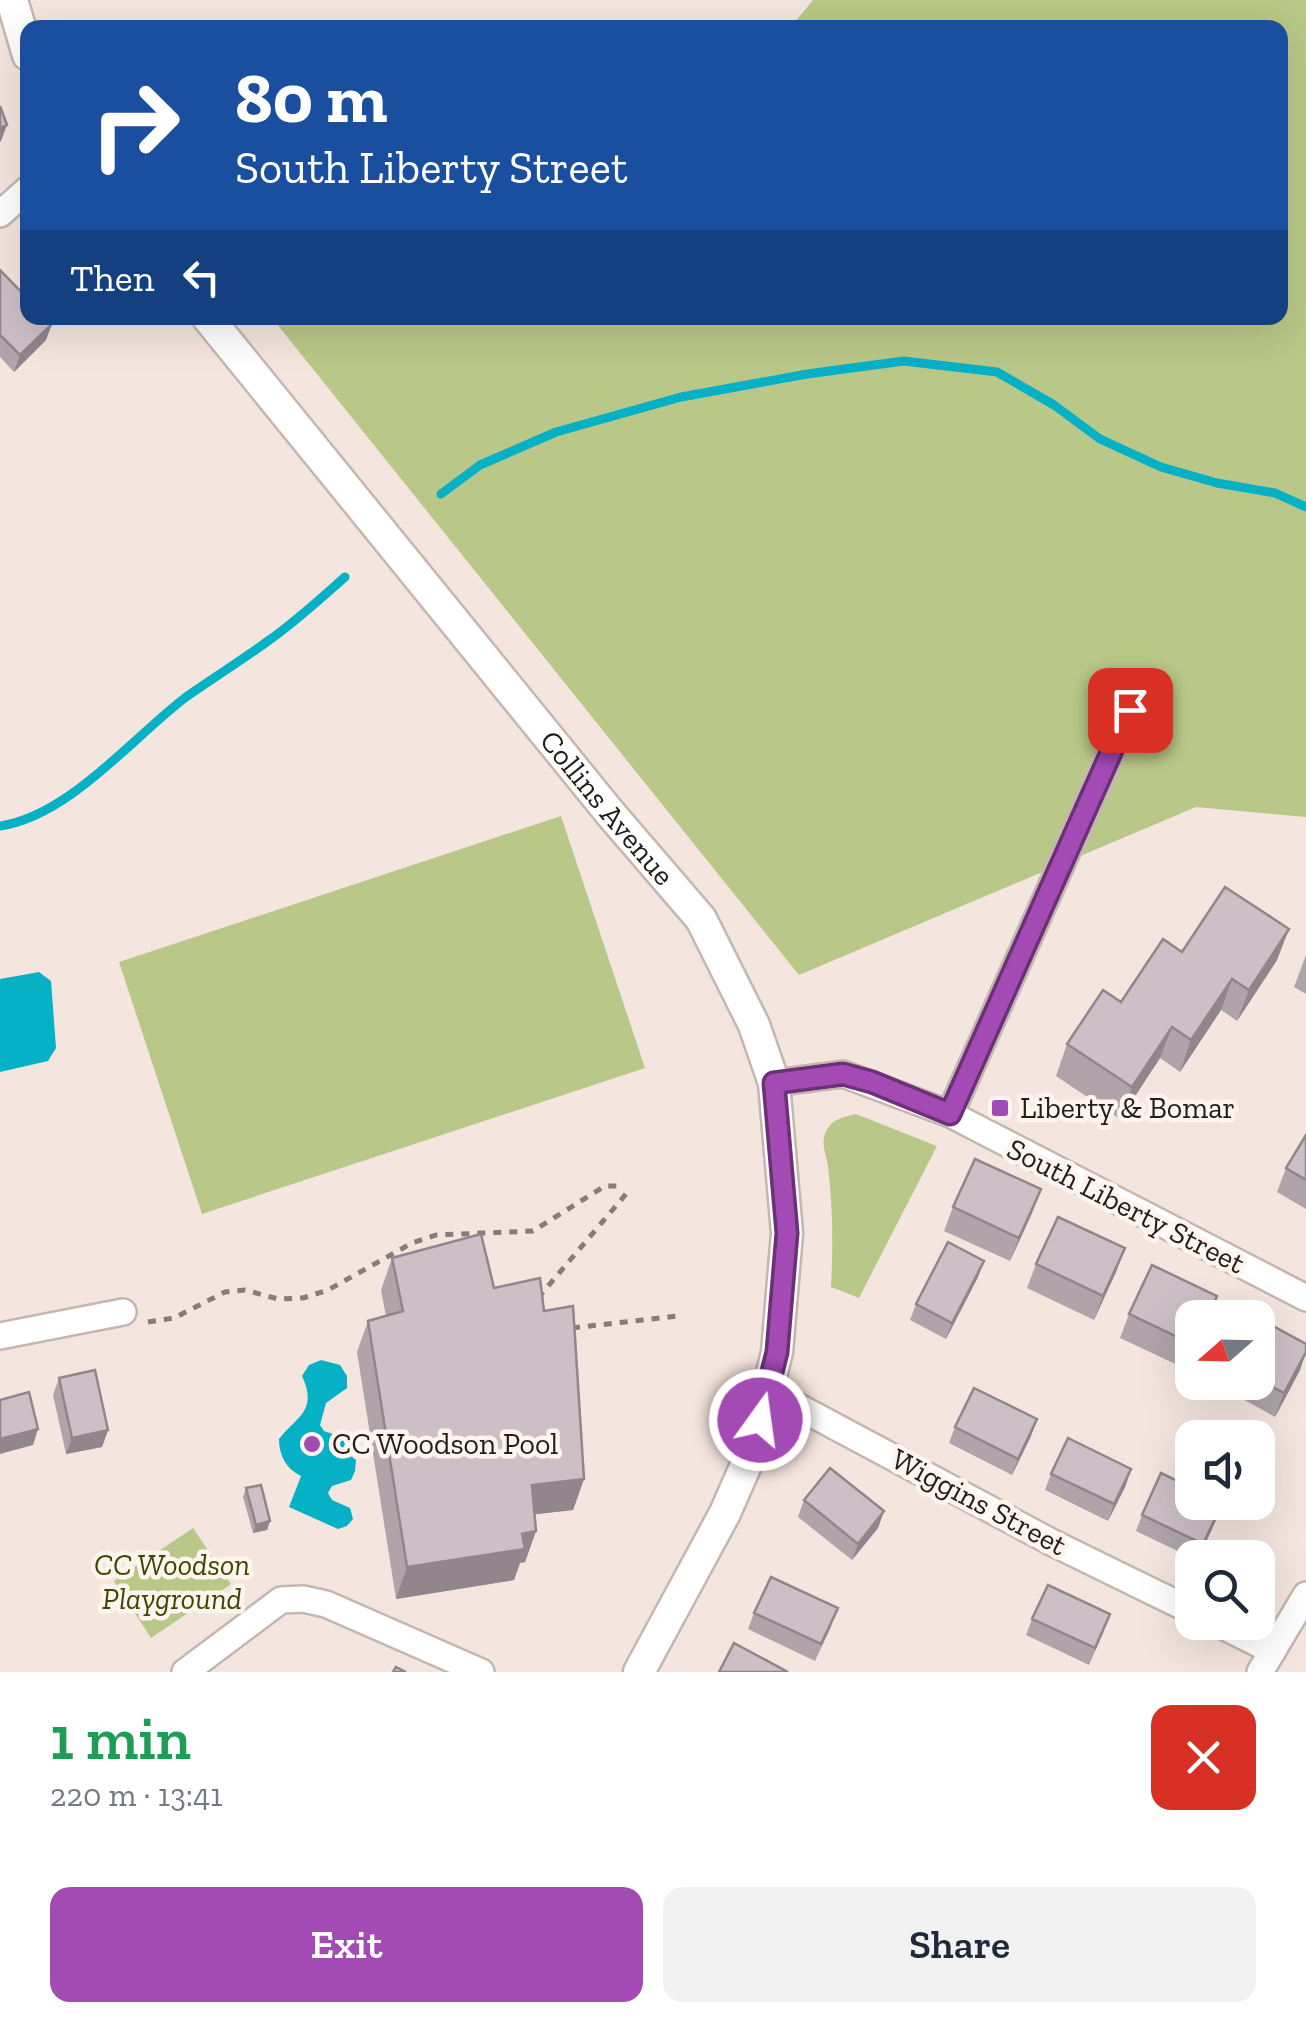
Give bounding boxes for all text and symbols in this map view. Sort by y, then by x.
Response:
text: 80 m [235,56,387,140]
icon: right [70,60,200,190]
text: South Liberty Street [235,141,628,195]
icon: left [174,250,229,305]
text: Then [70,255,154,301]
pin [1088,668,1173,753]
icon: arrive [1103,683,1158,738]
street label: Collins Avenue [532,723,682,893]
place label: Liberty & Bomar [1020,1090,1235,1126]
marker: Liberty & Bomar [989,1097,1011,1119]
street label: South Liberty Street [1001,1131,1251,1281]
north arrow [1175,1300,1275,1400]
map controls [1175,1300,1275,1640]
position arrow [708,1368,812,1472]
button: sound [1175,1420,1275,1520]
place label: CC Woodson Pool [332,1426,558,1462]
marker: CC Woodson Pool [301,1433,323,1455]
street label: Wiggins Street [885,1441,1073,1563]
button: search [1175,1540,1275,1640]
park label: CC Woodson Playground [94,1547,250,1617]
text: 1 min [50,1702,191,1774]
button: close [1151,1705,1256,1810]
text: 220 m · 13:41 [50,1776,223,1814]
button: Exit [50,1887,643,2002]
button: Share [663,1887,1256,2002]

